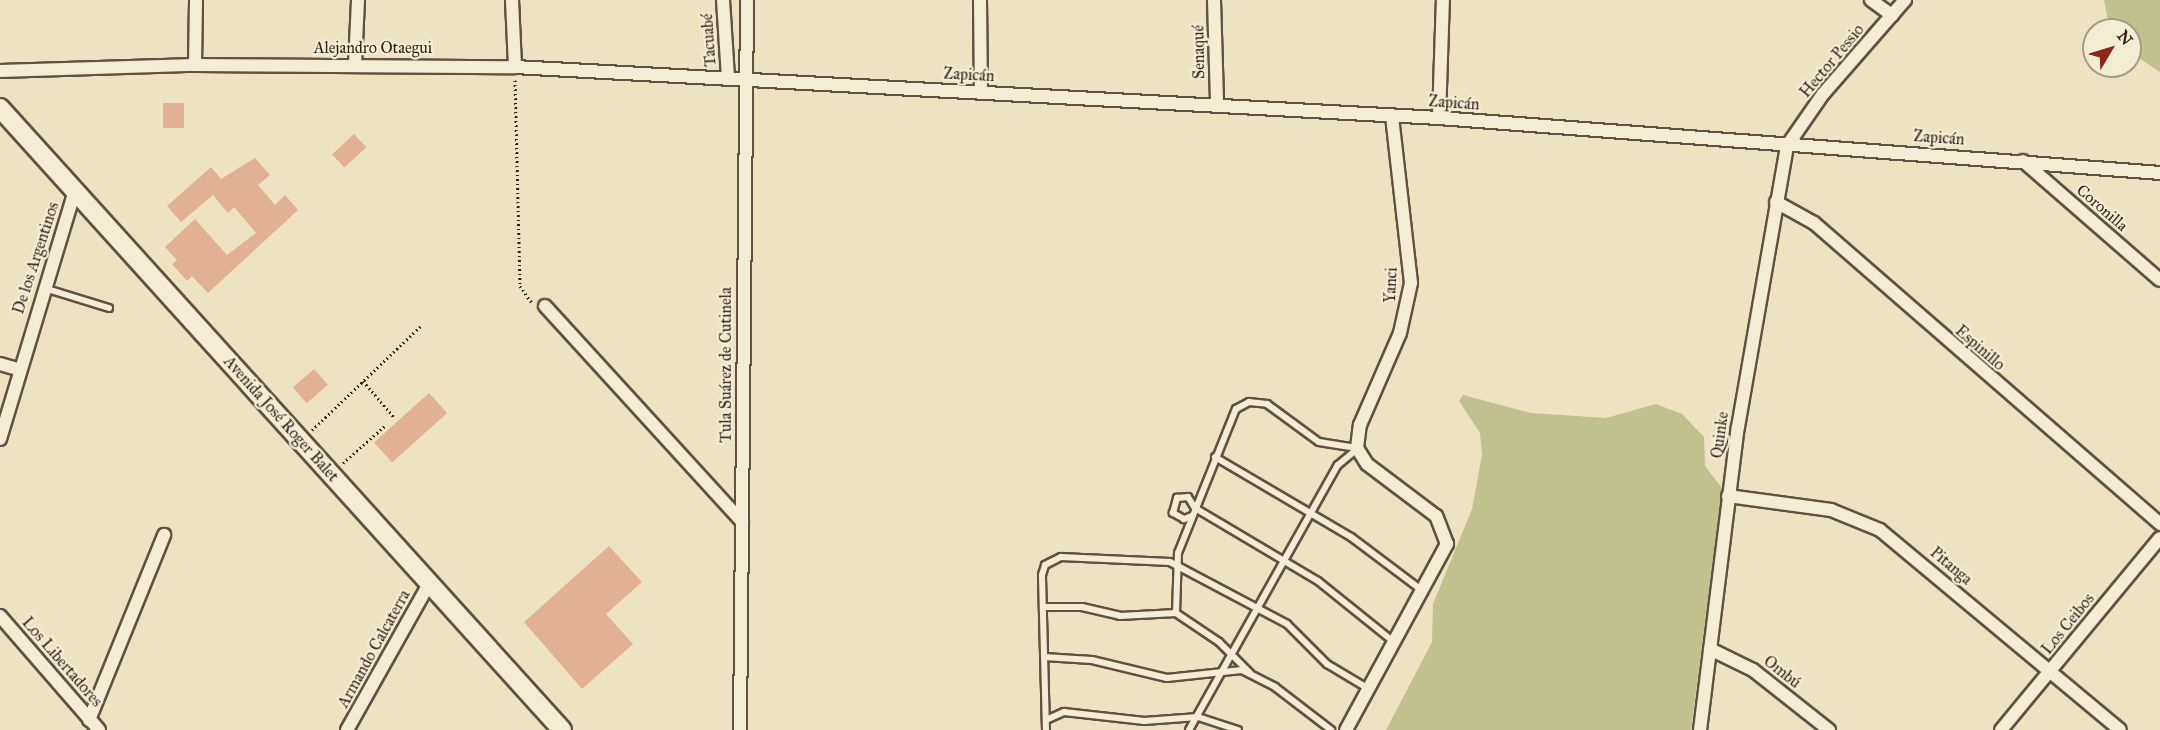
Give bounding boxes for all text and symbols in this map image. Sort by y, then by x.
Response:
street label: Tacuabé [698,13,720,67]
north arrow [2082,18,2142,78]
street label: Hector Pessio [1796,20,1868,102]
street label: Senaqué [1189,25,1209,79]
text: N [2113,27,2137,49]
street label: Alejandro Otaegui [314,38,432,58]
street label: Zapicán [943,64,995,86]
street label: Zapicán [1428,92,1480,114]
street label: Zapicán [1913,127,1965,149]
street label: Coronilla [2072,181,2132,235]
street label: De los Argentinos [9,200,63,316]
street label: Yanci [1380,267,1402,303]
street label: Tula Suárez de Cutinela [716,287,736,443]
street label: Espinillo [1951,321,2009,375]
street label: Avenida José Roger Balet [219,352,343,486]
street label: Quinke [1707,410,1733,460]
street label: Pitanga [1926,543,1976,589]
street label: Armando Calcaterra [334,587,414,711]
street label: Los Ceibos [2038,590,2098,658]
street label: Los Libertadores [18,613,106,711]
street label: Ombú [1760,652,1804,692]

